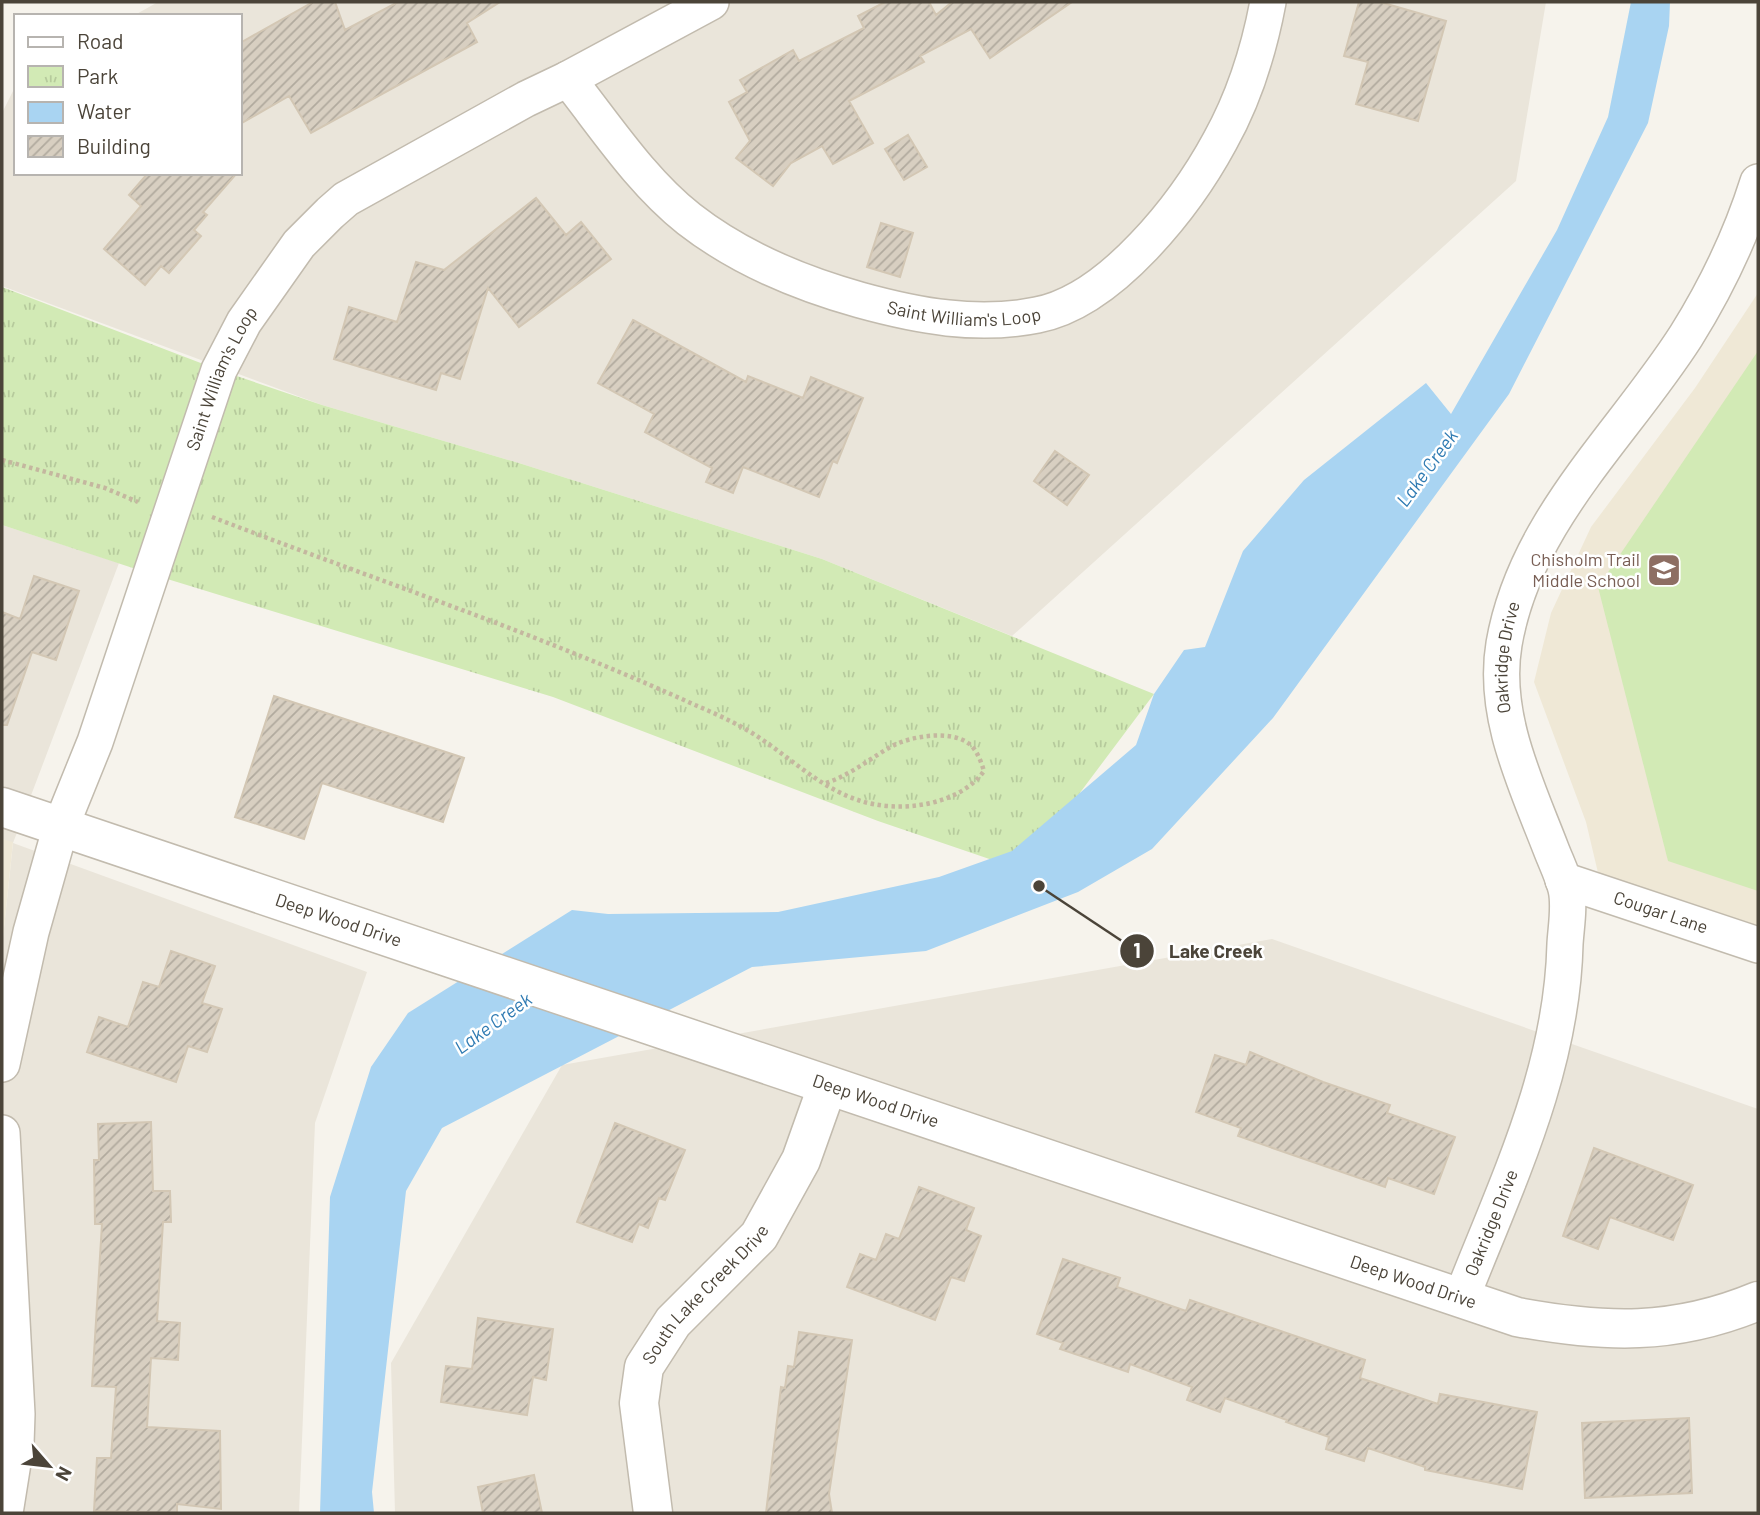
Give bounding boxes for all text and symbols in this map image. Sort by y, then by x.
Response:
legend [14,14,242,175]
text: Road [77,28,123,53]
text: Park [77,63,118,88]
text: Water [77,98,132,123]
text: Building [77,133,151,158]
street label: Saint William's Loop [885,295,1043,330]
street label: Saint William's Loop [181,302,262,453]
water label: Lake Creek [1391,424,1463,511]
place label: Chisholm Trail Middle School [1530,548,1640,591]
school or university icon: Chisholm Trail Middle School [1645,551,1683,589]
street label: Oakridge Drive [1489,598,1524,715]
street label: Cougar Lane [1611,886,1711,938]
street label: Deep Wood Drive [273,888,405,951]
callout: Lake Creek [1120,931,1277,971]
text: 1 [1133,937,1141,962]
text: Lake Creek [1169,939,1263,962]
water label: Lake Creek [450,987,536,1058]
street label: Deep Wood Drive [810,1069,942,1132]
street label: Oakridge Drive [1459,1166,1522,1279]
street label: South Lake Creek Drive [637,1221,773,1368]
street label: Deep Wood Drive [1347,1250,1480,1313]
north arrow [14,1431,84,1501]
text: N [51,1463,78,1485]

